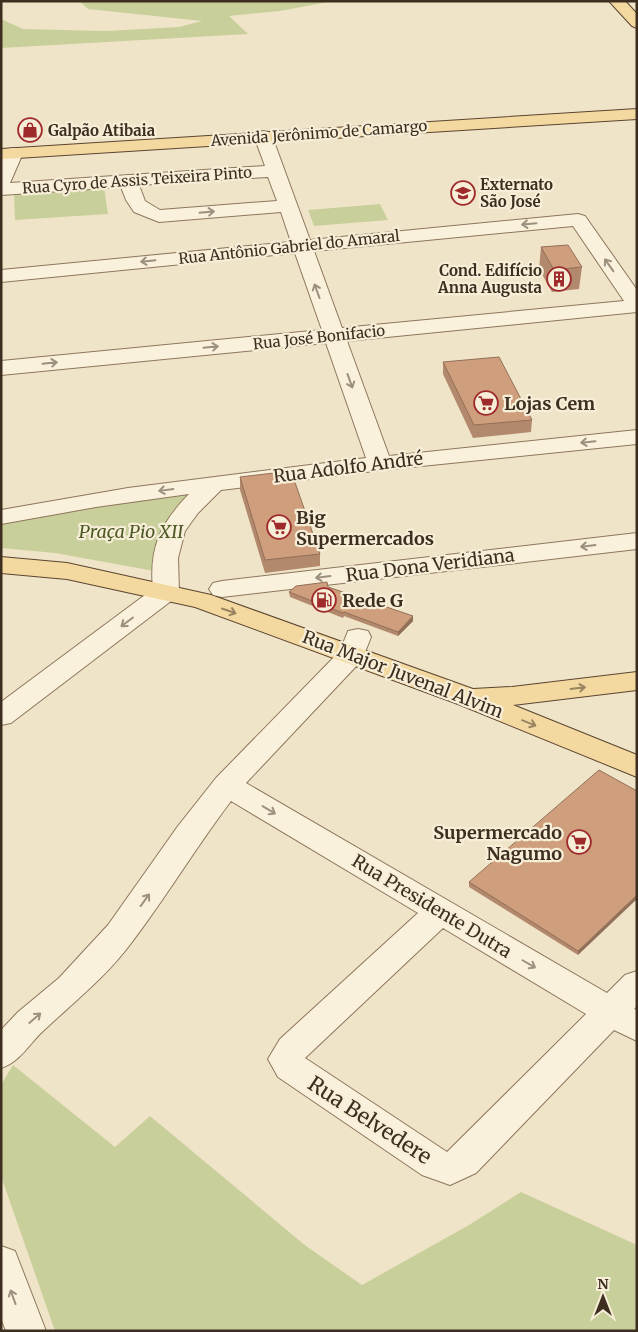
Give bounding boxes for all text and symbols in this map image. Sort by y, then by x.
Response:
street label: Avenida Jerônimo de Camargo [209,116,428,150]
shop icon: Galpão Atibaia [17,117,43,143]
place label: Galpão Atibaia [48,121,156,140]
street label: Rua Cyro de Assis Teixeira Pinto [22,162,253,198]
place label: Externato São José [480,175,553,211]
school or university icon: Externato São José [450,180,476,206]
one-way arrow [199,207,215,217]
one-way arrow [521,219,537,229]
street label: Rua Antônio Gabriel do Amaral [177,226,401,268]
one-way arrow [140,256,156,266]
one-way arrow [604,258,614,272]
place label: Cond. Edifício Anna Augusta [437,261,543,297]
building icon: Cond. Edifício Anna Augusta [546,266,572,292]
one-way arrow [312,283,321,299]
street label: Rua José Bonifacio [252,321,386,353]
one-way arrow [203,342,219,352]
one-way arrow [41,358,57,368]
one-way arrow [346,373,355,388]
supermarket icon: Lojas Cem [473,390,499,416]
place label: Lojas Cem [504,392,595,415]
one-way arrow [581,437,597,447]
street label: Rua Adolfo André [272,446,424,488]
one-way arrow [158,485,174,495]
place label: Big Supermercados [296,506,434,550]
supermarket icon: Big Supermercados [266,514,292,540]
park label: Praça Pio XII [79,520,184,543]
one-way arrow [581,541,597,551]
street label: Rua Dona Veridiana [344,543,516,587]
one-way arrow [315,572,331,582]
fuel station icon: Rede G [311,587,337,613]
place label: Rede G [342,589,403,612]
one-way arrow [221,607,236,616]
one-way arrow [121,616,134,627]
street label: Rua Major Juvenal Alvim [299,625,507,723]
one-way arrow [570,682,586,692]
one-way arrow [521,718,536,728]
one-way arrow [262,805,276,815]
place label: Supermercado Nagumo [433,821,562,865]
supermarket icon: Supermercado Nagumo [566,829,592,855]
street label: Rua Presidente Dutra [348,849,516,963]
one-way arrow [139,893,150,907]
one-way arrow [522,960,536,970]
one-way arrow [28,1013,41,1024]
street label: Rua Belvedere [303,1070,437,1170]
north arrow [578,1272,628,1322]
text: N [597,1275,609,1293]
one-way arrow [8,1290,17,1305]

